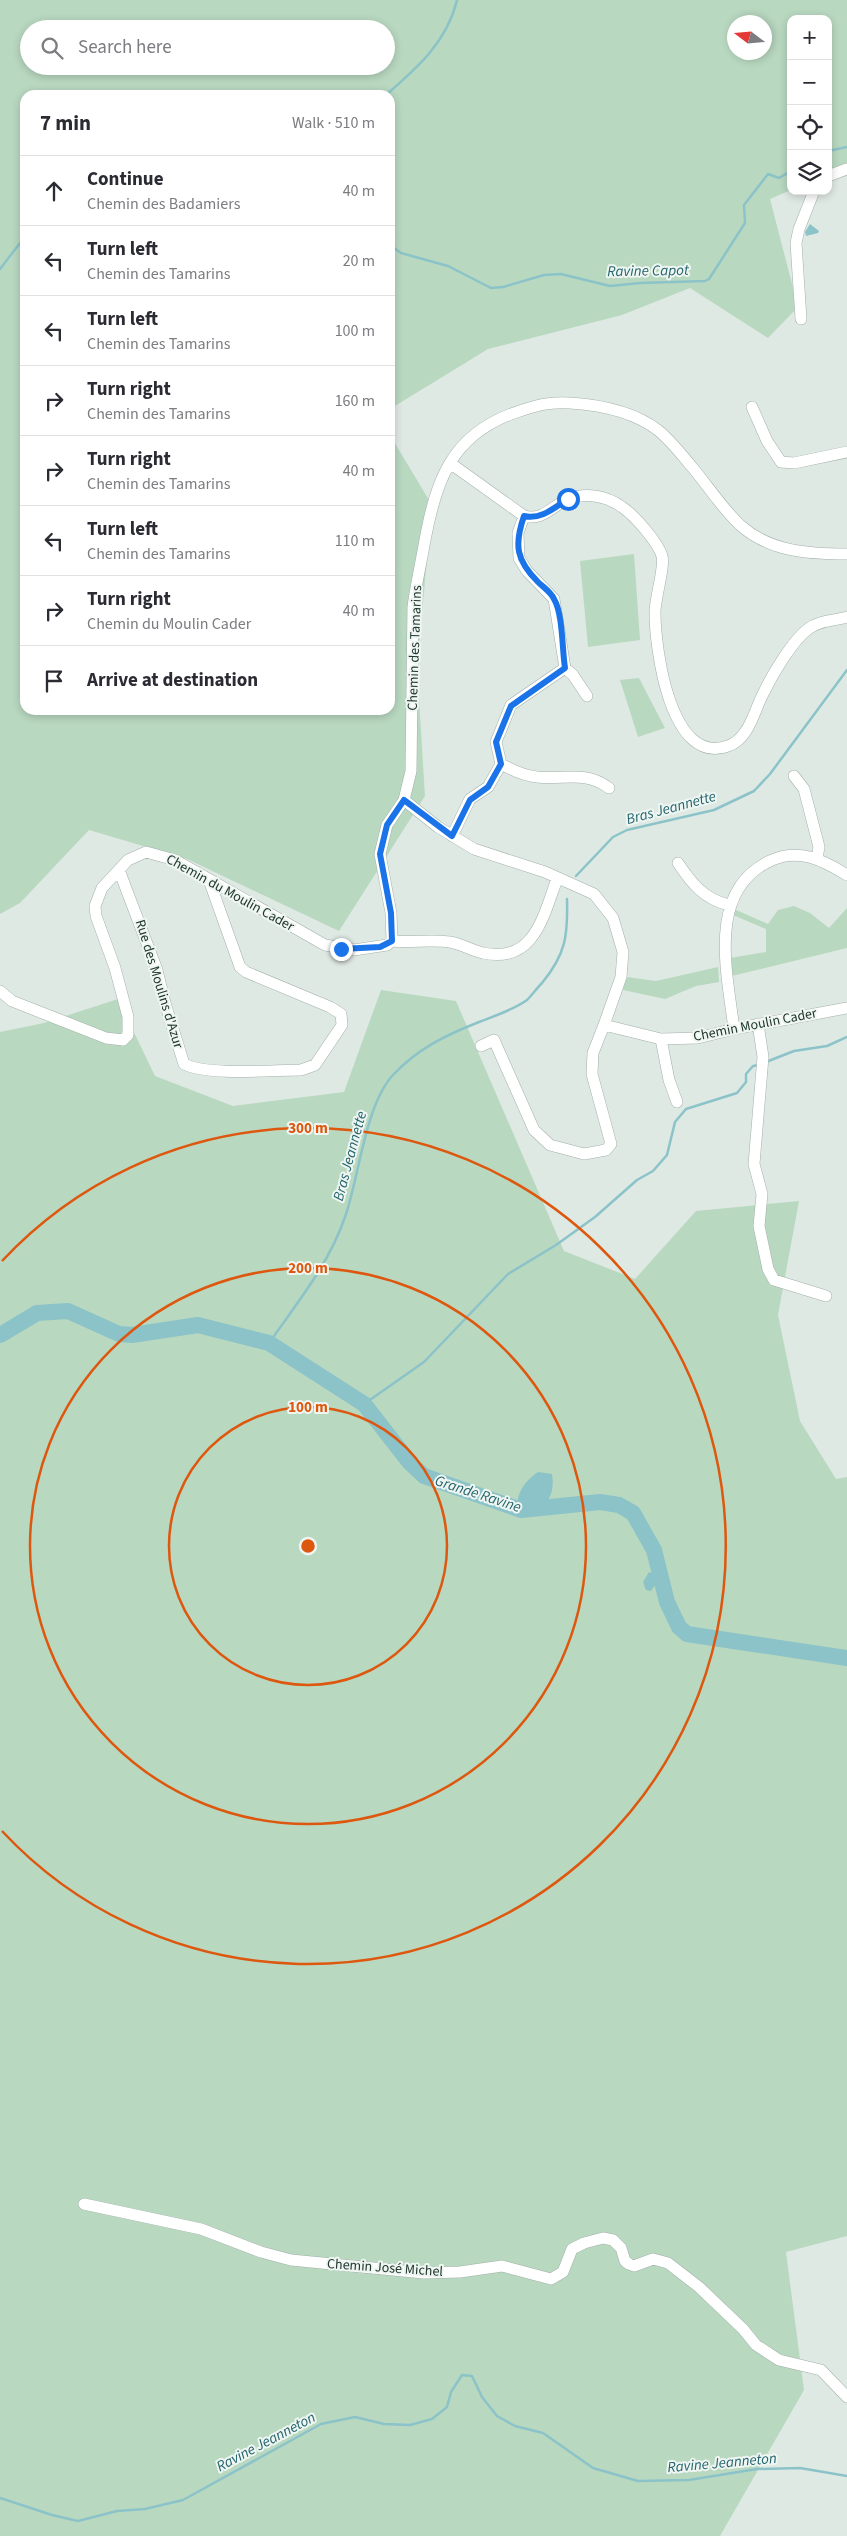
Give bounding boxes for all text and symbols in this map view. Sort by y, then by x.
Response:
north arrow [727,15,772,60]
map controls [787,15,832,195]
button: + [787,15,832,60]
search box [20,20,395,75]
icon: search [38,34,66,62]
text: Search here [78,34,172,61]
button: − [787,60,832,105]
button: locate [787,105,832,150]
text: 7 min [40,108,91,138]
text: Walk · 510 m [292,112,375,134]
button: layers [787,150,832,195]
text: Continue [87,166,164,193]
icon: ahead [40,177,68,205]
text: 40 m [343,180,375,202]
text: Chemin des Badamiers [87,193,240,215]
text: Turn left [87,236,158,263]
icon: left [40,247,68,275]
text: 20 m [343,250,375,272]
water label: Ravine Capot [607,260,690,282]
text: Chemin des Tamarins [87,263,230,285]
text: Turn left [87,306,158,333]
icon: left [40,317,68,345]
text: 100 m [335,320,375,342]
text: Chemin des Tamarins [87,333,230,355]
text: Turn right [87,376,171,403]
icon: right [40,387,68,415]
text: 160 m [335,390,375,412]
text: Chemin des Tamarins [87,403,230,425]
text: Turn right [87,446,171,473]
icon: right [40,457,68,485]
text: 40 m [343,460,375,482]
text: Chemin des Tamarins [87,473,230,495]
route start [557,488,580,511]
text: Turn left [87,516,158,543]
icon: left [40,527,68,555]
text: 110 m [335,530,375,552]
text: Chemin des Tamarins [87,543,230,565]
street label: Chemin des Tamarins [403,585,427,711]
text: Turn right [87,586,171,613]
icon: right [40,597,68,625]
text: 40 m [343,600,375,622]
text: Chemin du Moulin Cader [87,613,251,635]
icon: arrive [40,667,68,695]
text: Arrive at destination [87,667,258,694]
water label: Bras Jeannette [624,786,718,830]
street label: Chemin du Moulin Cader [162,849,298,937]
street label: Rue des Moulins d'Azur [130,917,188,1051]
route end [330,938,353,961]
street label: Chemin Moulin Cader [691,1003,819,1047]
water label: Bras Jeannette [328,1109,372,1203]
text: 300 m [288,1118,328,1139]
text: 200 m [288,1258,328,1279]
text: 100 m [288,1397,328,1418]
water label: Grande Ravine [432,1470,524,1518]
centre of rings [299,1537,317,1555]
street label: Chemin José Michel [326,2254,444,2282]
water label: Ravine Jeanneton [213,2407,319,2477]
water label: Ravine Jeanneton [666,2448,778,2478]

